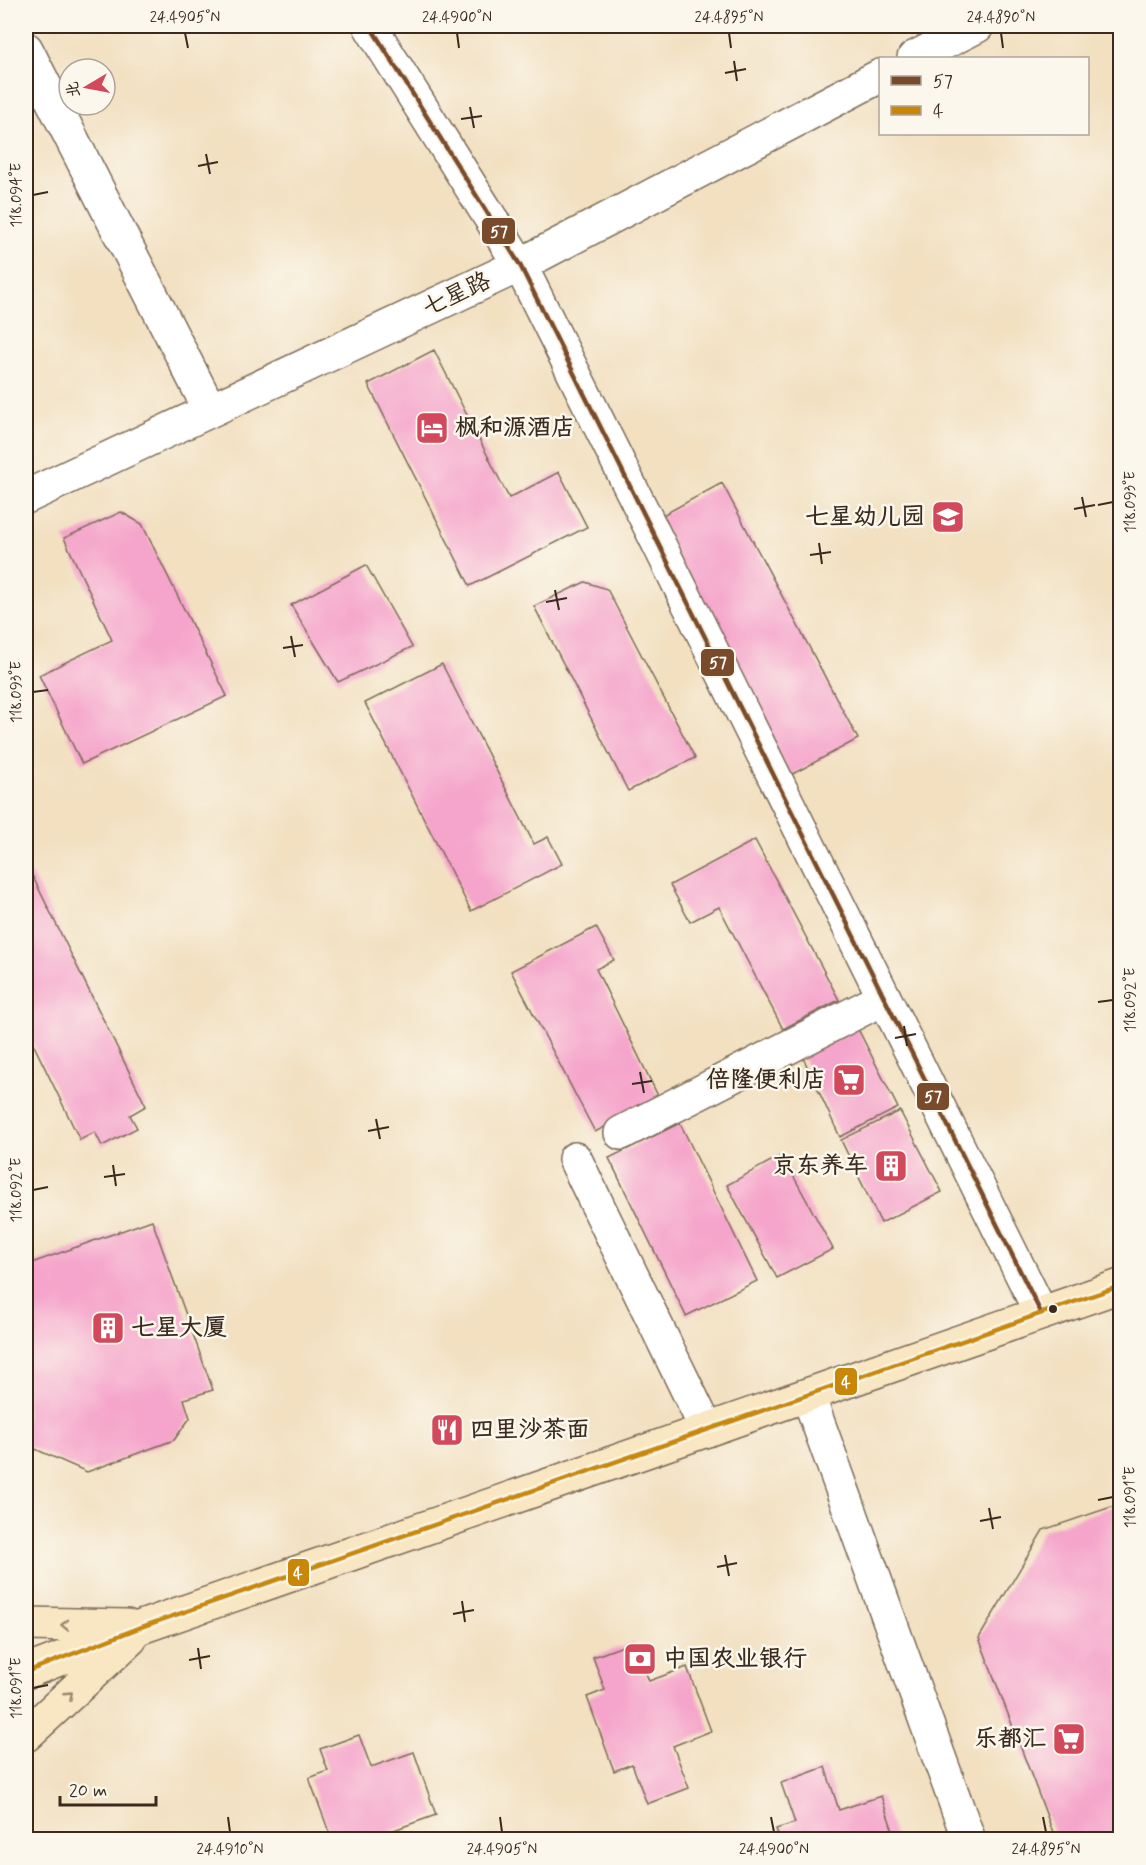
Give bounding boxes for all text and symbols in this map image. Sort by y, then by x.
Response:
text: 24.4905°N [150,8,220,28]
text: 24.4900°N [422,8,492,28]
text: 24.4895°N [695,8,763,28]
text: 24.4890°N [967,8,1035,28]
north arrow [57,57,117,117]
legend [879,57,1089,135]
text: 57 [933,70,953,94]
text: 北 [62,80,85,99]
text: 4 [933,100,943,124]
text: 118.094°E [7,162,27,227]
line badge: 57 [481,217,516,245]
text: 57 [490,222,508,243]
street label: 七星路 [418,266,496,324]
hotel icon: 枫和源酒店 [414,410,450,446]
place label: 枫和源酒店 [455,413,575,444]
text: 118.093°E [1121,471,1141,533]
school or university icon: 七星幼儿园 [930,499,966,535]
place label: 七星幼儿园 [805,502,925,533]
line badge: 57 [700,648,735,677]
text: 57 [709,653,727,674]
text: 118.093°E [7,661,27,723]
text: 118.092°E [1121,967,1141,1032]
supermarket icon: 倍隆便利店 [831,1062,867,1098]
place label: 倍隆便利店 [706,1065,826,1096]
line badge: 57 [916,1082,950,1111]
text: 57 [924,1087,942,1108]
building icon: 京东养车 [873,1148,909,1184]
place label: 京东养车 [772,1151,868,1182]
text: 118.092°E [7,1157,27,1222]
unlabelled marker [1047,1303,1059,1315]
building icon: 七星大厦 [90,1310,126,1346]
place label: 七星大厦 [131,1313,227,1344]
line badge: 4 [834,1367,858,1396]
text: 4 [841,1372,851,1393]
restaurant icon: 四里沙茶面 [429,1412,465,1448]
place label: 四里沙茶面 [470,1415,590,1446]
text: 118.091°E [1121,1466,1141,1528]
line badge: 4 [287,1558,310,1587]
text: 4 [293,1563,303,1584]
one-way arrow [60,1618,69,1631]
bank icon: 中国农业银行 [622,1641,658,1677]
place label: 中国农业银行 [663,1644,807,1675]
text: 118.091°E [7,1657,27,1719]
one-way arrow [61,1692,72,1703]
supermarket icon: 乐都汇 [1051,1721,1087,1757]
place label: 乐都汇 [974,1724,1046,1755]
scale bar [60,1769,156,1807]
text: 20 m [69,1779,107,1803]
text: 24.4910°N [197,1840,263,1860]
text: 24.4905°N [467,1840,537,1860]
text: 24.4900°N [739,1840,809,1860]
text: 24.4895°N [1012,1840,1080,1860]

